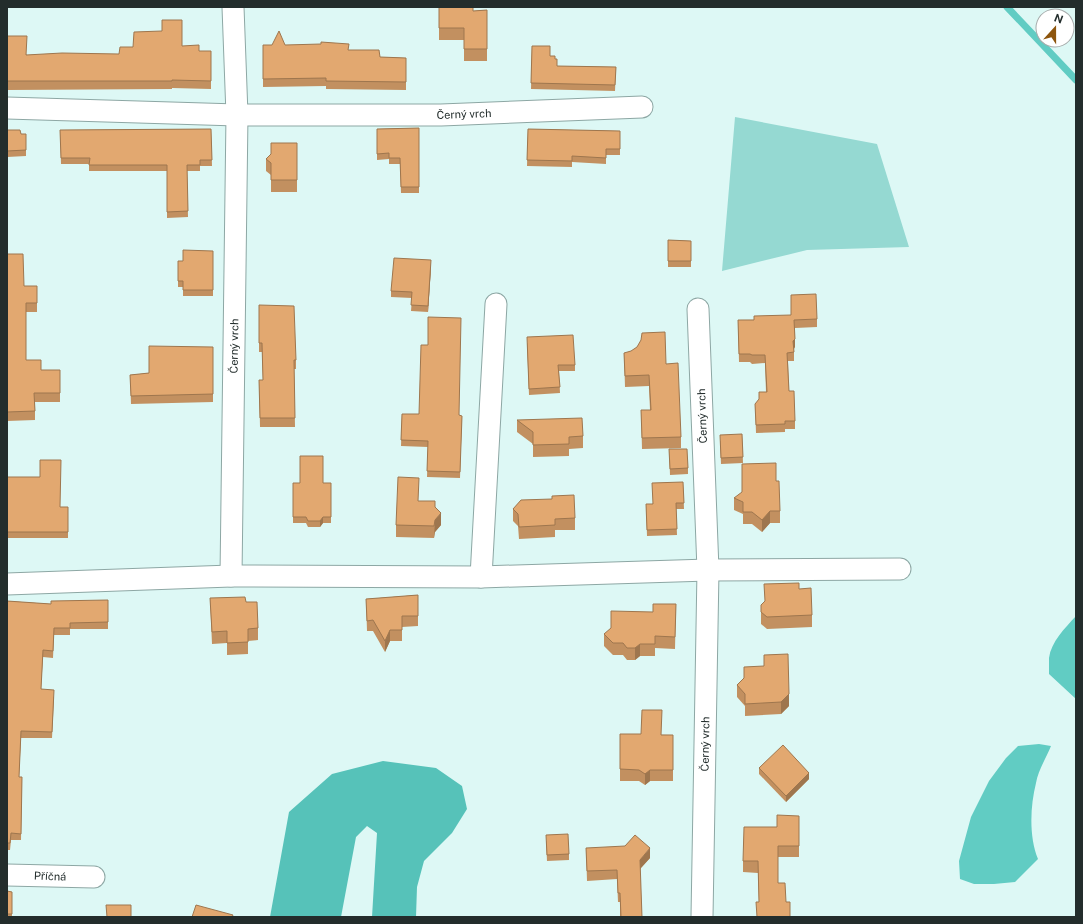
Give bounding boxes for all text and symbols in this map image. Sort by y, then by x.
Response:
north arrow [1035,8,1075,48]
text: N [1052,12,1065,26]
street label: Černý vrch [436,106,492,121]
street label: Černý vrch [227,319,240,373]
street label: Černý vrch [694,388,709,444]
street label: Černý vrch [698,717,711,771]
street label: Příčná [34,869,66,883]

